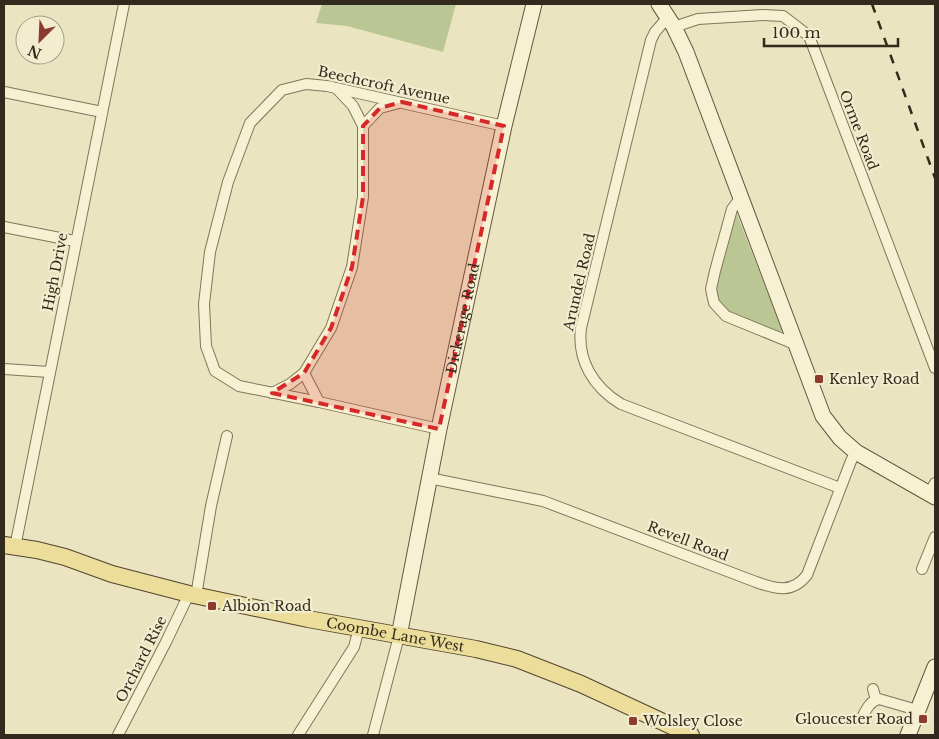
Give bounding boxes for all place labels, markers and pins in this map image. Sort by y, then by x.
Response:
place label: Kenley Road [829,370,920,388]
marker: Kenley Road [813,373,825,385]
place label: Albion Road [221,597,312,615]
marker: Albion Road [206,600,218,612]
place label: Gloucester Road [795,710,914,728]
place label: Wolsley Close [642,712,743,730]
marker: Gloucester Road [917,713,929,725]
marker: Wolsley Close [627,715,639,727]

